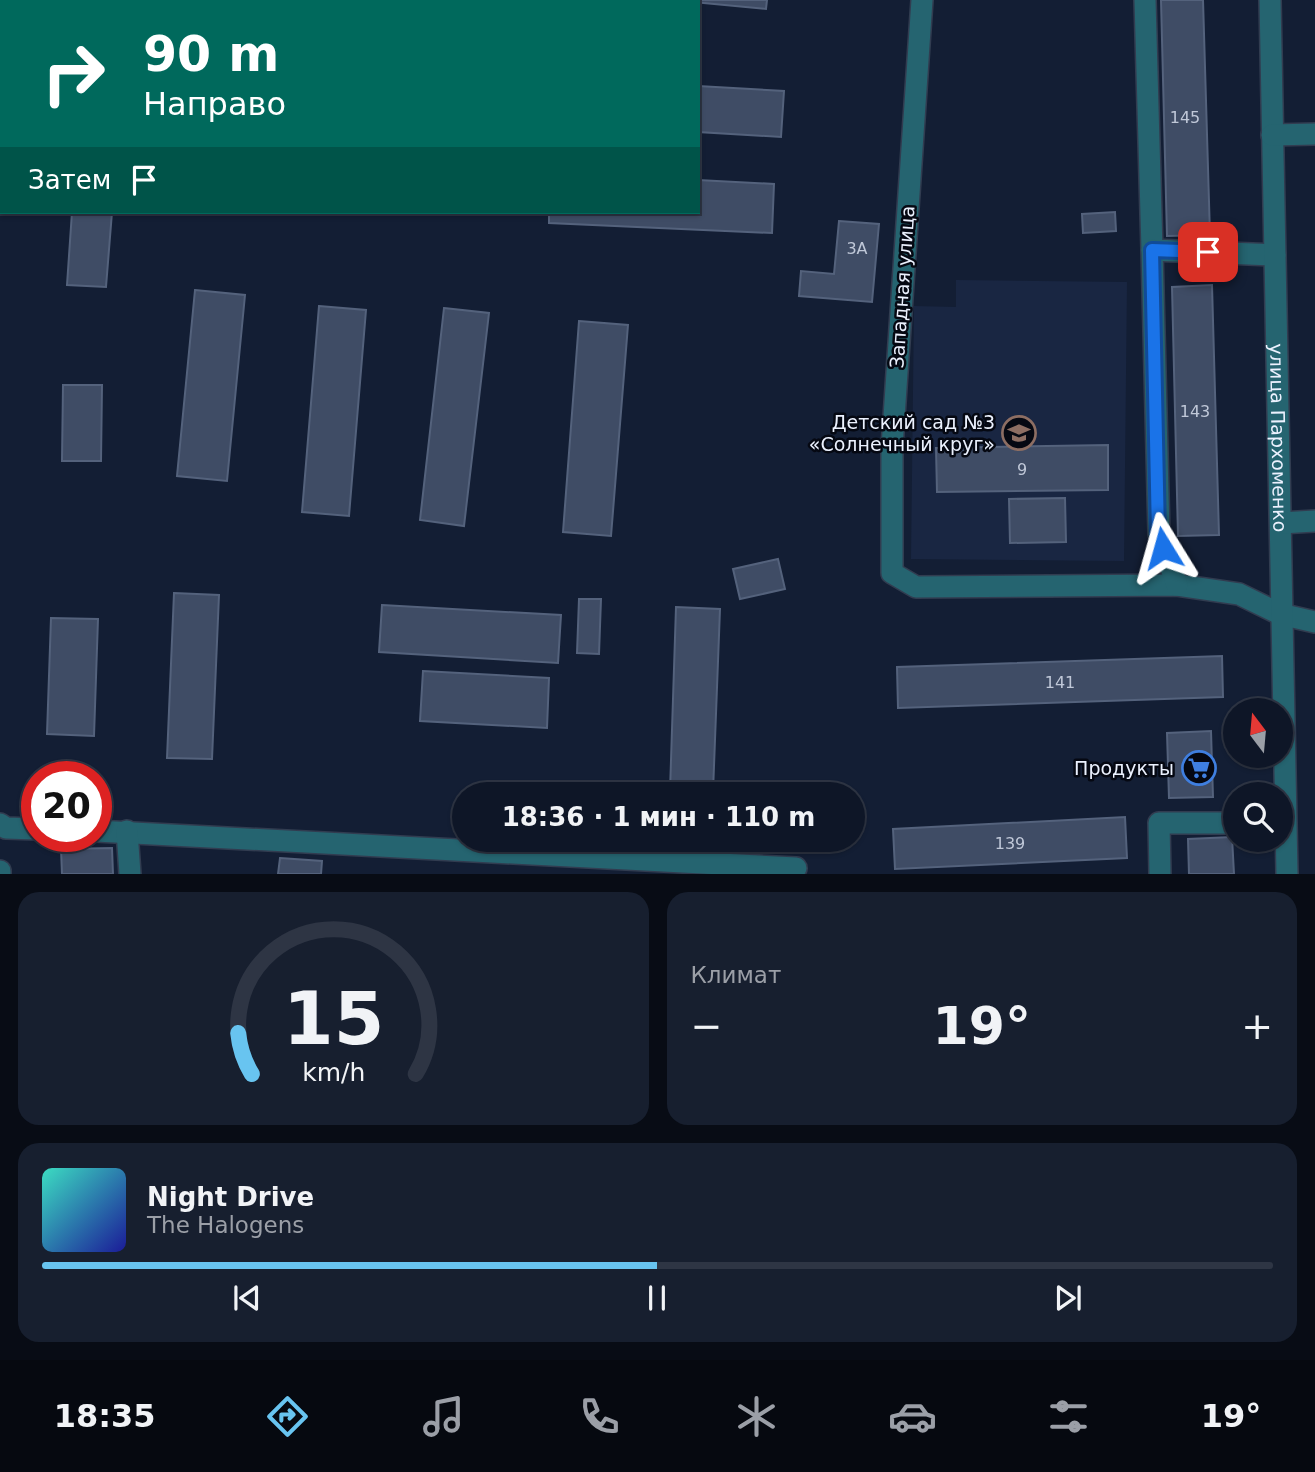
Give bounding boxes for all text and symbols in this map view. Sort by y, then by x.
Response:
text: 90 m [143,26,279,83]
icon: right [28,28,119,119]
text: Направо [143,85,286,123]
house number: 145 [1170,108,1200,127]
icon: arrive [125,161,163,199]
text: Затем [28,165,111,195]
street label: Западная улица [885,205,919,369]
pin [1178,222,1238,282]
icon: arrive [1189,233,1227,271]
house number: 3А [846,239,868,258]
street label: улица Пархоменко [1266,343,1291,533]
house number: 143 [1180,402,1210,421]
place label: Детский сад №3 «Солнечный круг» [809,411,995,455]
school or university icon: Детский сад №3 «Солнечный круг» [1000,414,1038,452]
house number: 9 [1017,460,1027,479]
position arrow [1126,511,1200,585]
house number: 141 [1045,673,1075,692]
north arrow [1223,698,1293,768]
map controls [1223,698,1293,852]
supermarket icon: Продукты [1180,749,1218,787]
place label: Продукты [1074,757,1174,779]
speed limit sign: 20 [21,761,112,852]
button: search [1223,782,1293,852]
text: 18:36 · 1 мин · 110 m [502,802,815,832]
house number: 139 [995,834,1025,853]
text: Климат [691,962,781,988]
text: 15 [283,977,384,1062]
text: 19° [933,996,1031,1056]
text: − [691,1004,722,1048]
text: + [1241,1004,1273,1048]
text: km/h [302,1058,365,1087]
text: Night Drive [147,1182,314,1212]
text: The Halogens [147,1212,304,1238]
icon: previous [228,1279,266,1317]
icon: pause [638,1279,676,1317]
icon: next [1049,1279,1087,1317]
icon: directions [263,1392,312,1441]
icon: music [419,1392,468,1441]
icon: phone [575,1392,624,1441]
icon: climate [732,1392,781,1441]
icon: car [888,1392,937,1441]
icon: filters [1044,1392,1093,1441]
text: 18:35 [54,1397,156,1435]
text: 19° [1201,1397,1261,1435]

